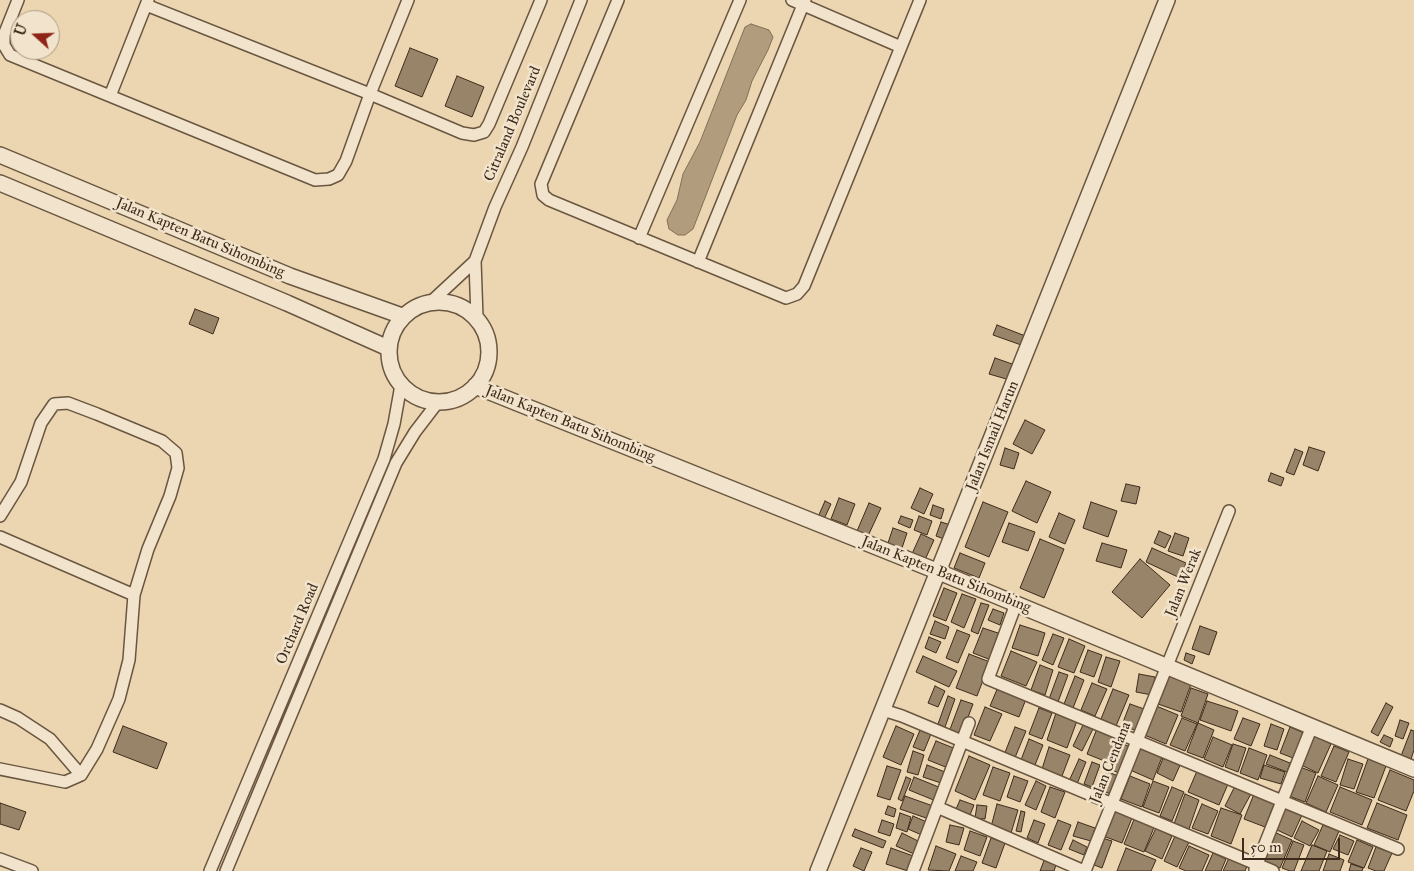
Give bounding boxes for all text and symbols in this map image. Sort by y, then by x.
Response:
north arrow [10,10,60,60]
text: U [11,22,31,38]
street label: Citraland Boulevard [481,64,545,184]
street label: Jalan Kapten Batu Sihombing [113,194,287,282]
street label: Jalan Ismail Harun [963,378,1023,494]
street label: Jalan Kapten Batu Sihombing [482,382,658,466]
street label: Jalan Kapten Batu Sihombing [858,533,1034,617]
street label: Jalan Werak [1162,546,1206,620]
street label: Orchard Road [273,581,323,667]
street label: Jalan Cendana [1086,719,1136,807]
scale bar [1244,828,1342,860]
text: 50 m [1250,838,1282,856]

